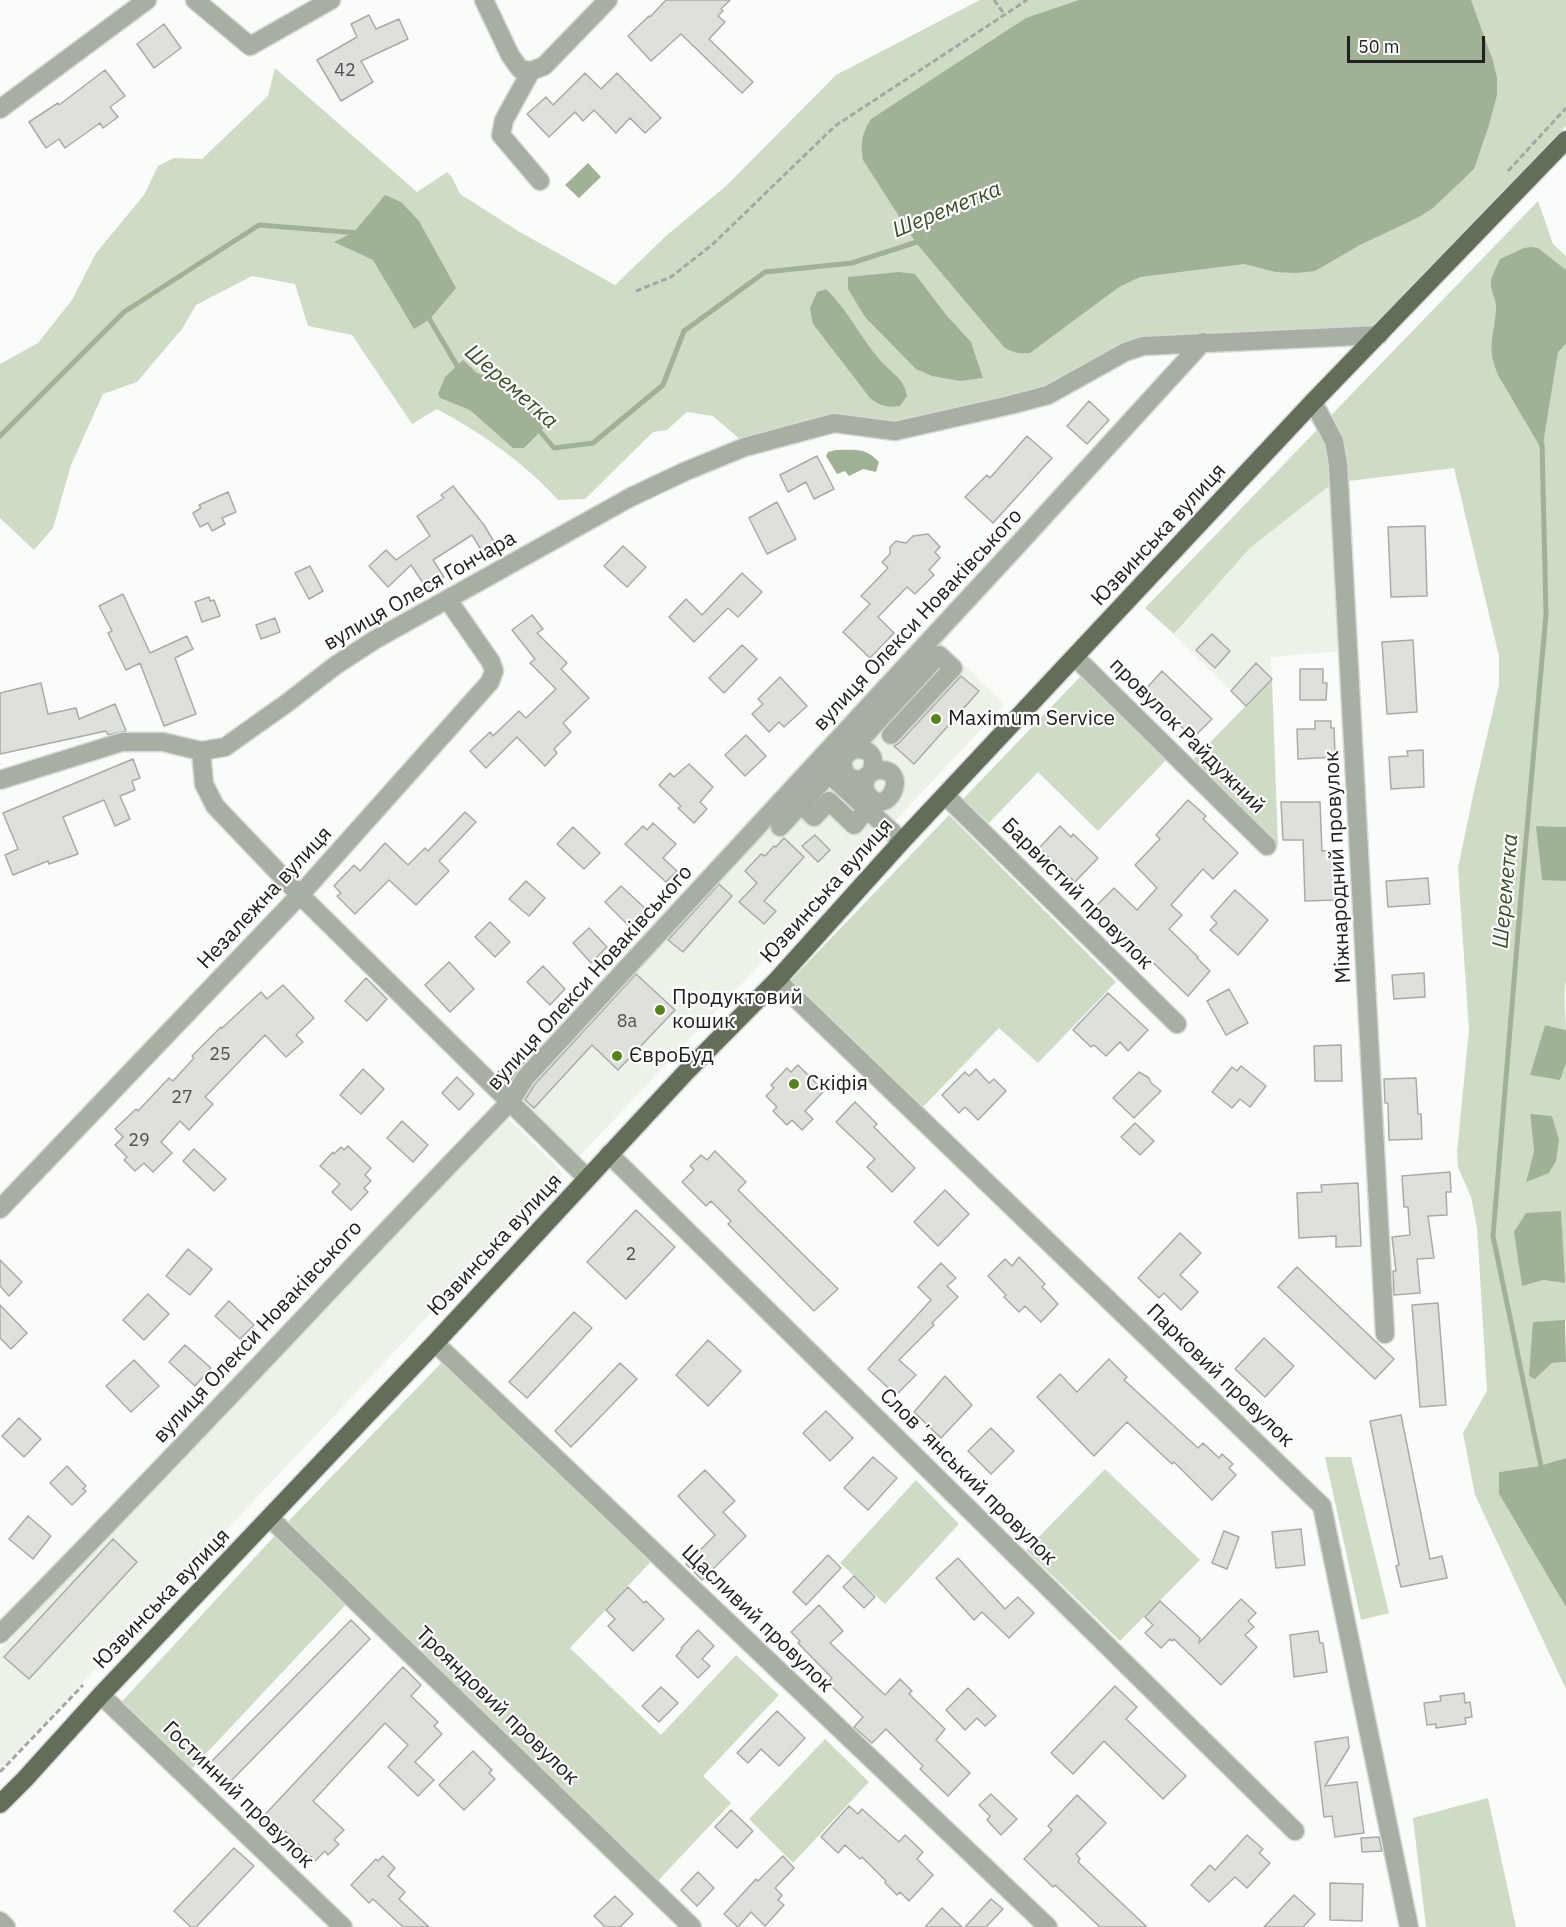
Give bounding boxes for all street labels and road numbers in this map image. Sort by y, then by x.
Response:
street label: Юзвинська вулиця [1086,458,1232,612]
street label: вулиця Олекси Новаківського [808,504,1028,736]
street label: вулиця Олеся Гончара [319,526,521,656]
street label: провулок Райдужний [1104,653,1270,819]
street label: Міжнародний провулок [1319,750,1357,984]
street label: Барвистий провулок [996,813,1158,975]
street label: Юзвинська вулиця [755,814,899,968]
street label: Незалежна вулиця [192,821,338,975]
street label: вулиця Олекси Новаківського [482,860,698,1096]
street label: Юзвинська вулиця [422,1168,568,1322]
street label: вулиця Олекси Новаківського [148,1216,368,1448]
street label: Парковий провулок [1141,1299,1299,1453]
street label: Словʼянський провулок [874,1383,1062,1571]
street label: Юзвинська вулиця [88,1523,236,1675]
street label: Щасливий провулок [676,1540,838,1698]
street label: Трояндовий провулок [410,1622,584,1790]
street label: Гостинний провулок [157,1716,319,1874]

